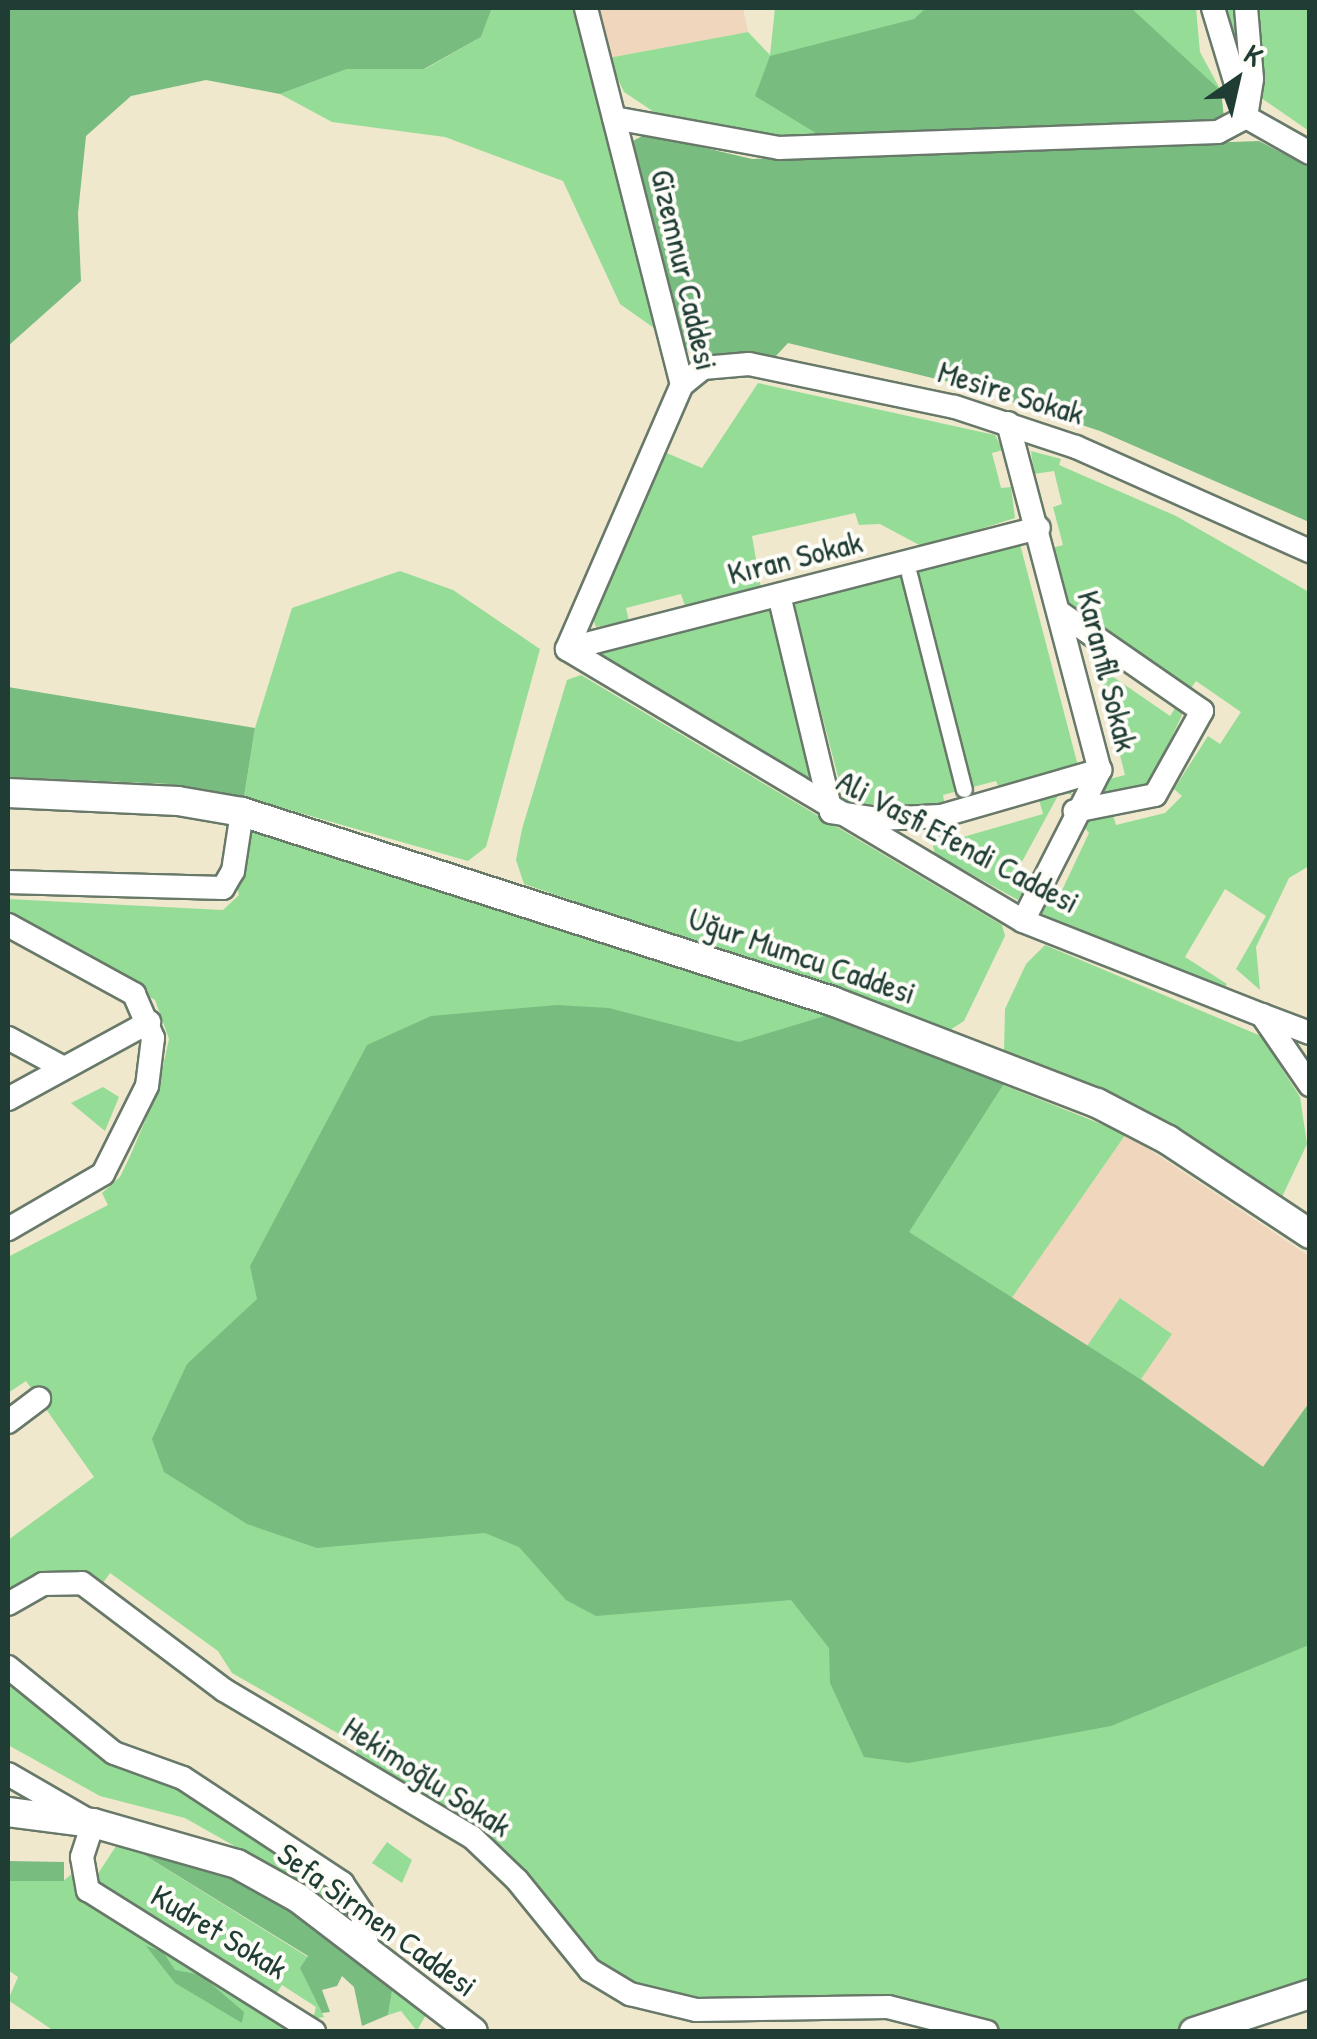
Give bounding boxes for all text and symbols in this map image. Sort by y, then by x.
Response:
north arrow [1187,30,1287,130]
text: K [1237,35,1270,75]
street label: Gizemnur Caddesi [642,166,726,374]
street label: Mesire Sokak [933,353,1089,433]
street label: Kıran Sokak [724,523,866,593]
street label: Karanfil Sokak [1069,587,1145,755]
street label: Ali Vasfi Efendi Caddesi [830,762,1086,922]
street label: Uğur Mumcu Caddesi [683,899,921,1013]
street label: Hekimoğlu Sokak [336,1708,518,1846]
street label: Sefa Sirmen Caddesi [270,1835,484,2005]
street label: Kudret Sokak [144,1876,294,1988]

